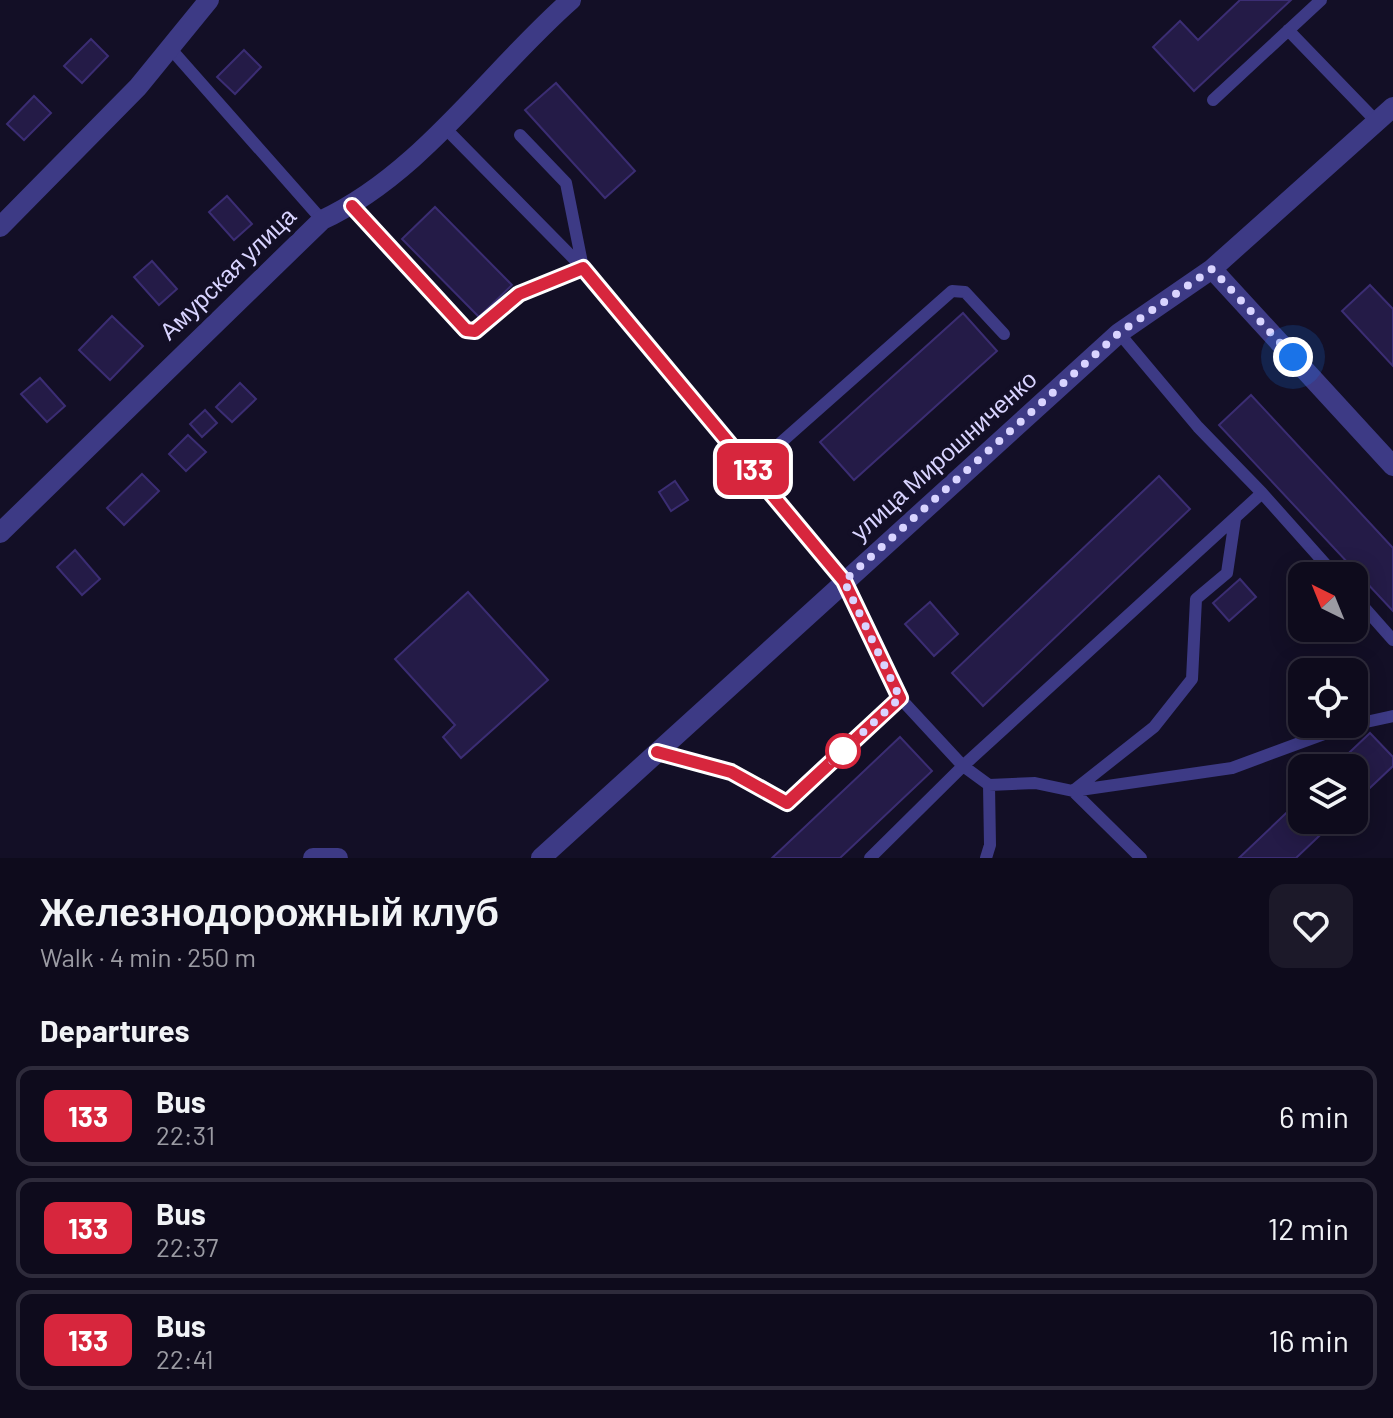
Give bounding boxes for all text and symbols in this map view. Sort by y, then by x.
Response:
street label: Амурская улица [153,200,302,345]
your location [1273,337,1313,377]
street label: улица Мирошниченко [844,364,1042,546]
line badge: 133 [707,443,799,495]
text: 133 [733,452,773,486]
north arrow [1288,562,1368,642]
map controls [1288,562,1368,834]
button: locate [1288,658,1368,738]
unlabelled marker [826,734,860,768]
button: layers [1288,754,1368,834]
button: heart [1269,884,1353,968]
text: Железнодорожный клуб [40,888,499,934]
text: Walk · 4 min · 250 m [40,941,256,972]
text: Departures [40,1012,190,1048]
text: Bus [156,1083,206,1119]
text: 6 min [1279,1098,1349,1134]
text: 133 [68,1099,108,1133]
text: 22:31 [156,1119,215,1150]
text: Bus [156,1195,206,1231]
text: 12 min [1268,1210,1349,1246]
text: 133 [68,1211,108,1245]
text: 22:37 [156,1231,218,1262]
text: Bus [156,1307,206,1343]
text: 16 min [1268,1322,1349,1358]
text: 133 [68,1323,108,1357]
text: 22:41 [156,1343,214,1374]

